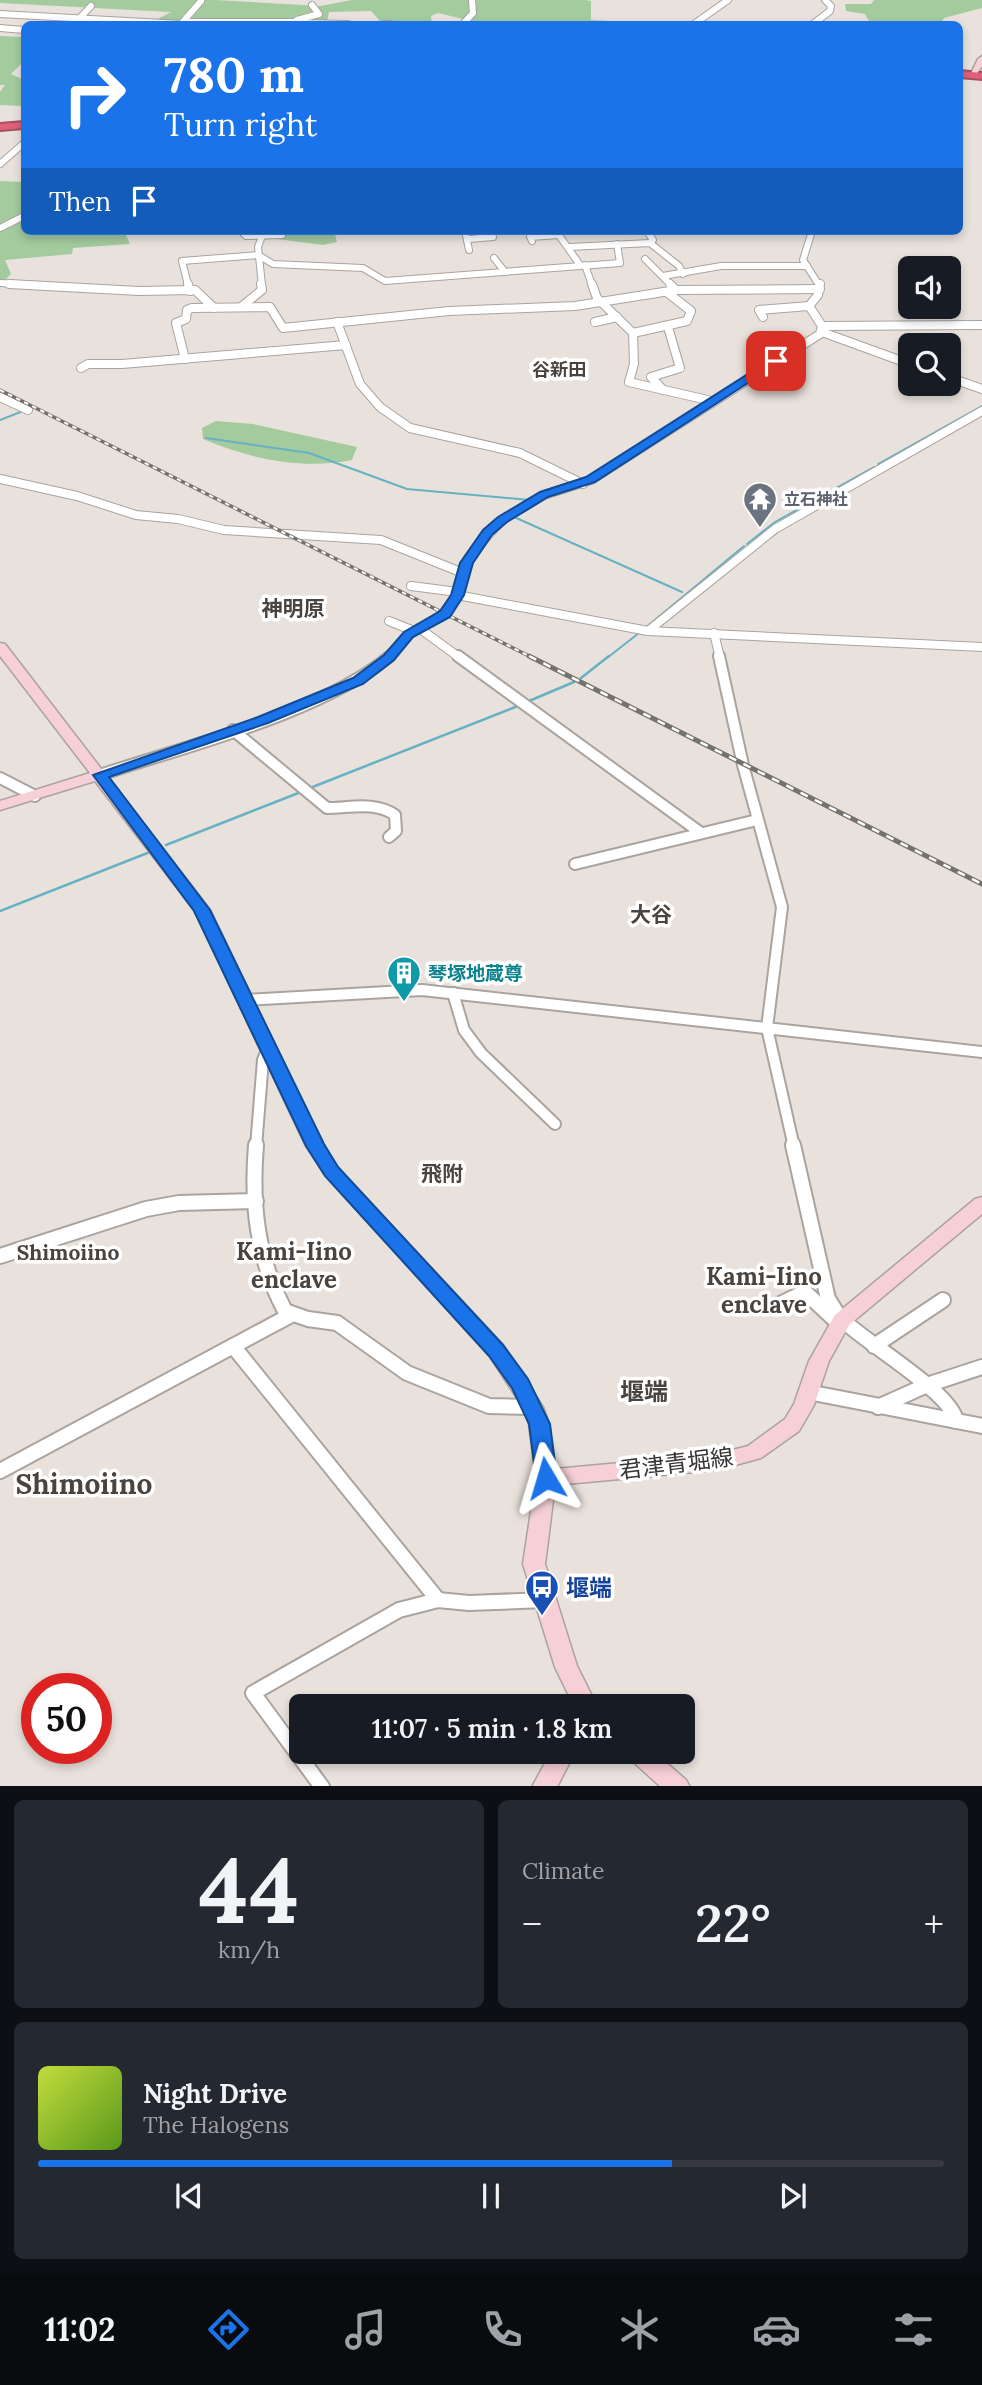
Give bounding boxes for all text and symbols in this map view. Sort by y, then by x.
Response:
text: 780 m [164,43,304,105]
icon: right [49,49,140,140]
text: Turn right [164,104,317,145]
icon: arrive [125,182,163,220]
text: Then [49,185,111,218]
map controls [898,256,961,396]
button: sound [898,256,961,319]
pin [746,331,806,391]
button: search [898,333,961,396]
icon: arrive [757,342,795,380]
district label: 谷新田 [532,358,586,381]
temple icon: 立石神社 [741,480,779,529]
place label: 立石神社 [784,489,848,509]
district label: 神明原 [262,595,325,622]
district label: 大谷 [630,901,672,928]
building icon: 琴塚地蔵尊 [385,954,423,1003]
place label: 琴塚地蔵尊 [428,961,523,985]
district label: 飛附 [421,1160,463,1187]
district label: Kami-Iino enclave [236,1236,352,1295]
district label: Shimoiino [17,1239,119,1266]
district label: Kami-Iino enclave [706,1261,822,1320]
district label: 堰端 [620,1376,668,1407]
position arrow [509,1441,583,1515]
street label: 君津青堀線 [617,1442,735,1484]
district label: Shimoiino [16,1466,152,1502]
bus stop icon: 堰端 [523,1568,561,1617]
place label: 堰端 [566,1573,612,1602]
speed limit sign: 50 [21,1673,112,1764]
text: 11:07 · 5 min · 1.8 km [372,1712,612,1745]
text: 44 [199,1831,299,1948]
text: Climate [522,1856,604,1885]
text: 22° [695,1890,771,1956]
text: − [522,1900,542,1948]
text: + [924,1900,944,1948]
text: km/h [218,1935,280,1964]
text: Night Drive [143,2077,287,2110]
text: The Halogens [143,2110,289,2139]
icon: previous [170,2177,208,2215]
icon: pause [472,2177,510,2215]
icon: next [774,2177,812,2215]
icon: directions [204,2305,253,2354]
icon: music [341,2305,390,2354]
icon: phone [478,2305,527,2354]
icon: climate [615,2305,664,2354]
icon: car [752,2305,801,2354]
icon: filters [889,2305,938,2354]
text: 11:02 [44,2309,115,2350]

